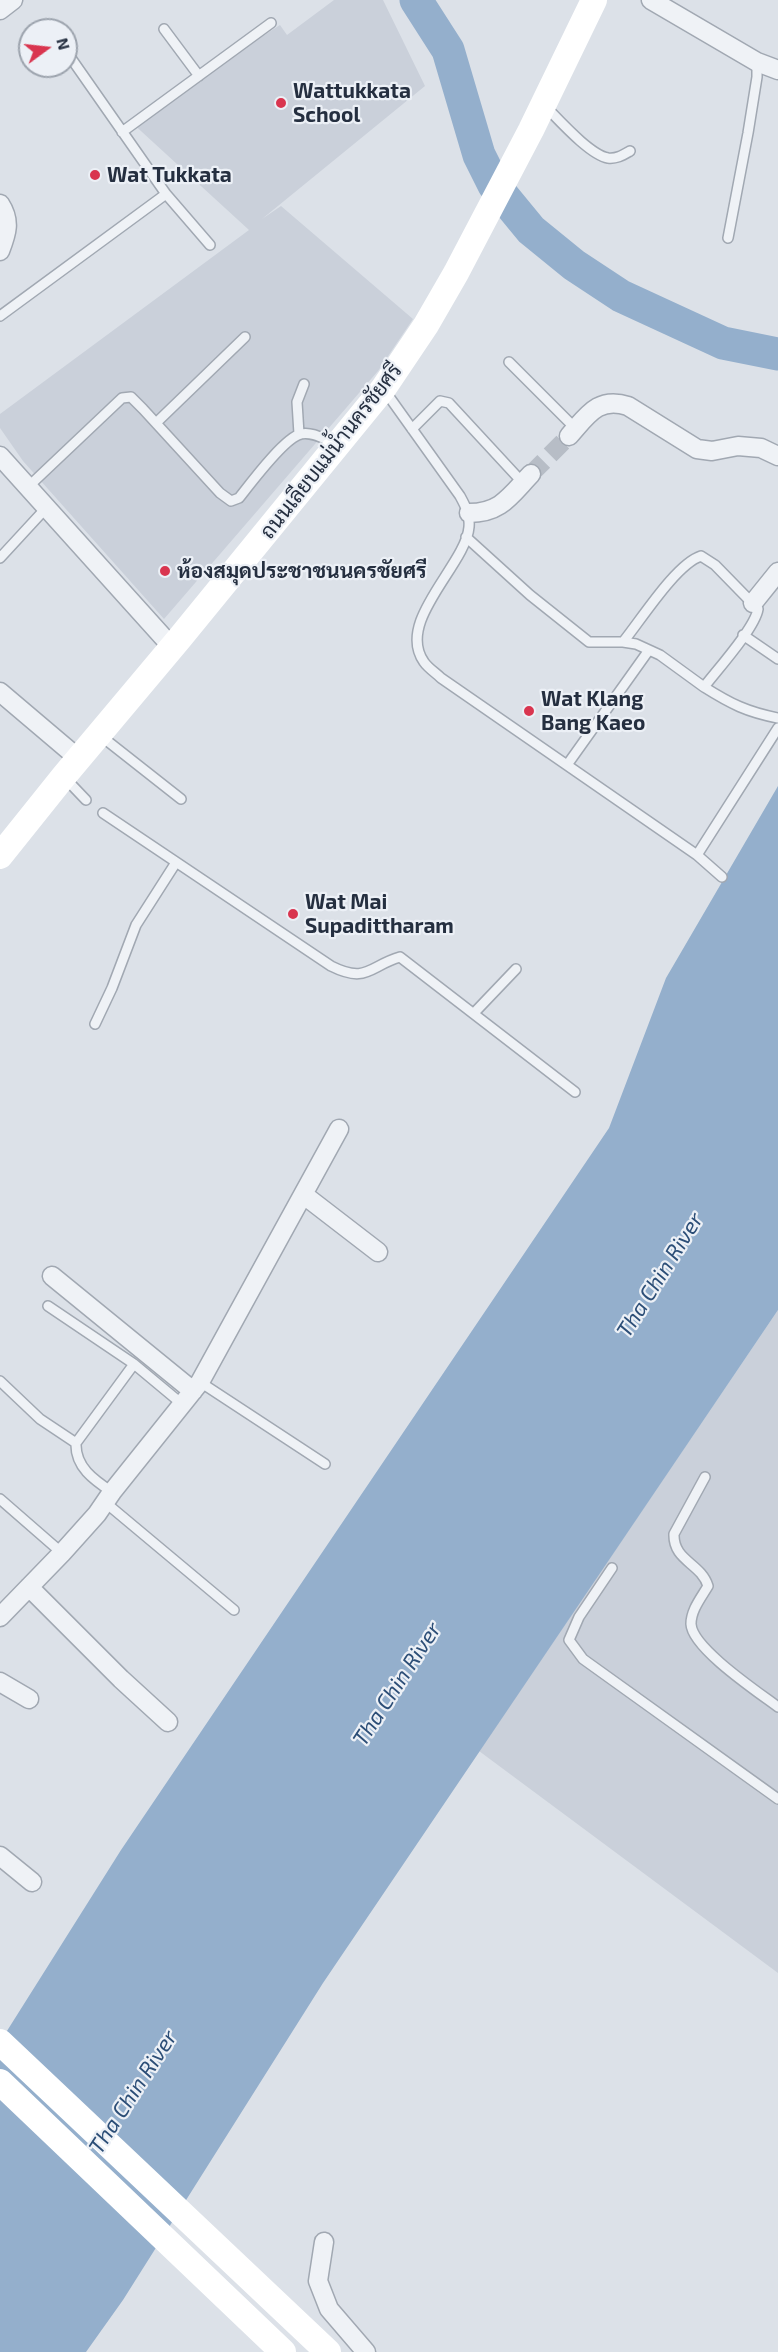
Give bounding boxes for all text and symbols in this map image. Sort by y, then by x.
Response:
north arrow [18,18,78,78]
text: N [53,36,75,52]
place label: Wattukkata School [293,78,411,128]
marker: Wattukkata School [274,96,288,110]
place label: Wat Tukkata [107,162,232,188]
marker: Wat Tukkata [88,168,102,182]
street label: ถนนเลียบแม่น้ำนครชัยศรี [255,358,407,544]
place label: ห้องสมุดประชาชนนครชัยศรี [177,558,426,584]
marker: ห้องสมุดประชาชนนครชัยศรี [158,564,172,578]
place label: Wat Klang Bang Kaeo [541,686,645,736]
marker: Wat Klang Bang Kaeo [522,704,536,718]
place label: Wat Mai Supadittharam [305,889,454,939]
marker: Wat Mai Supadittharam [286,907,300,921]
water label: Tha Chin River [611,1208,709,1342]
water label: Tha Chin River [347,1617,447,1751]
water label: Tha Chin River [83,2025,183,2159]

